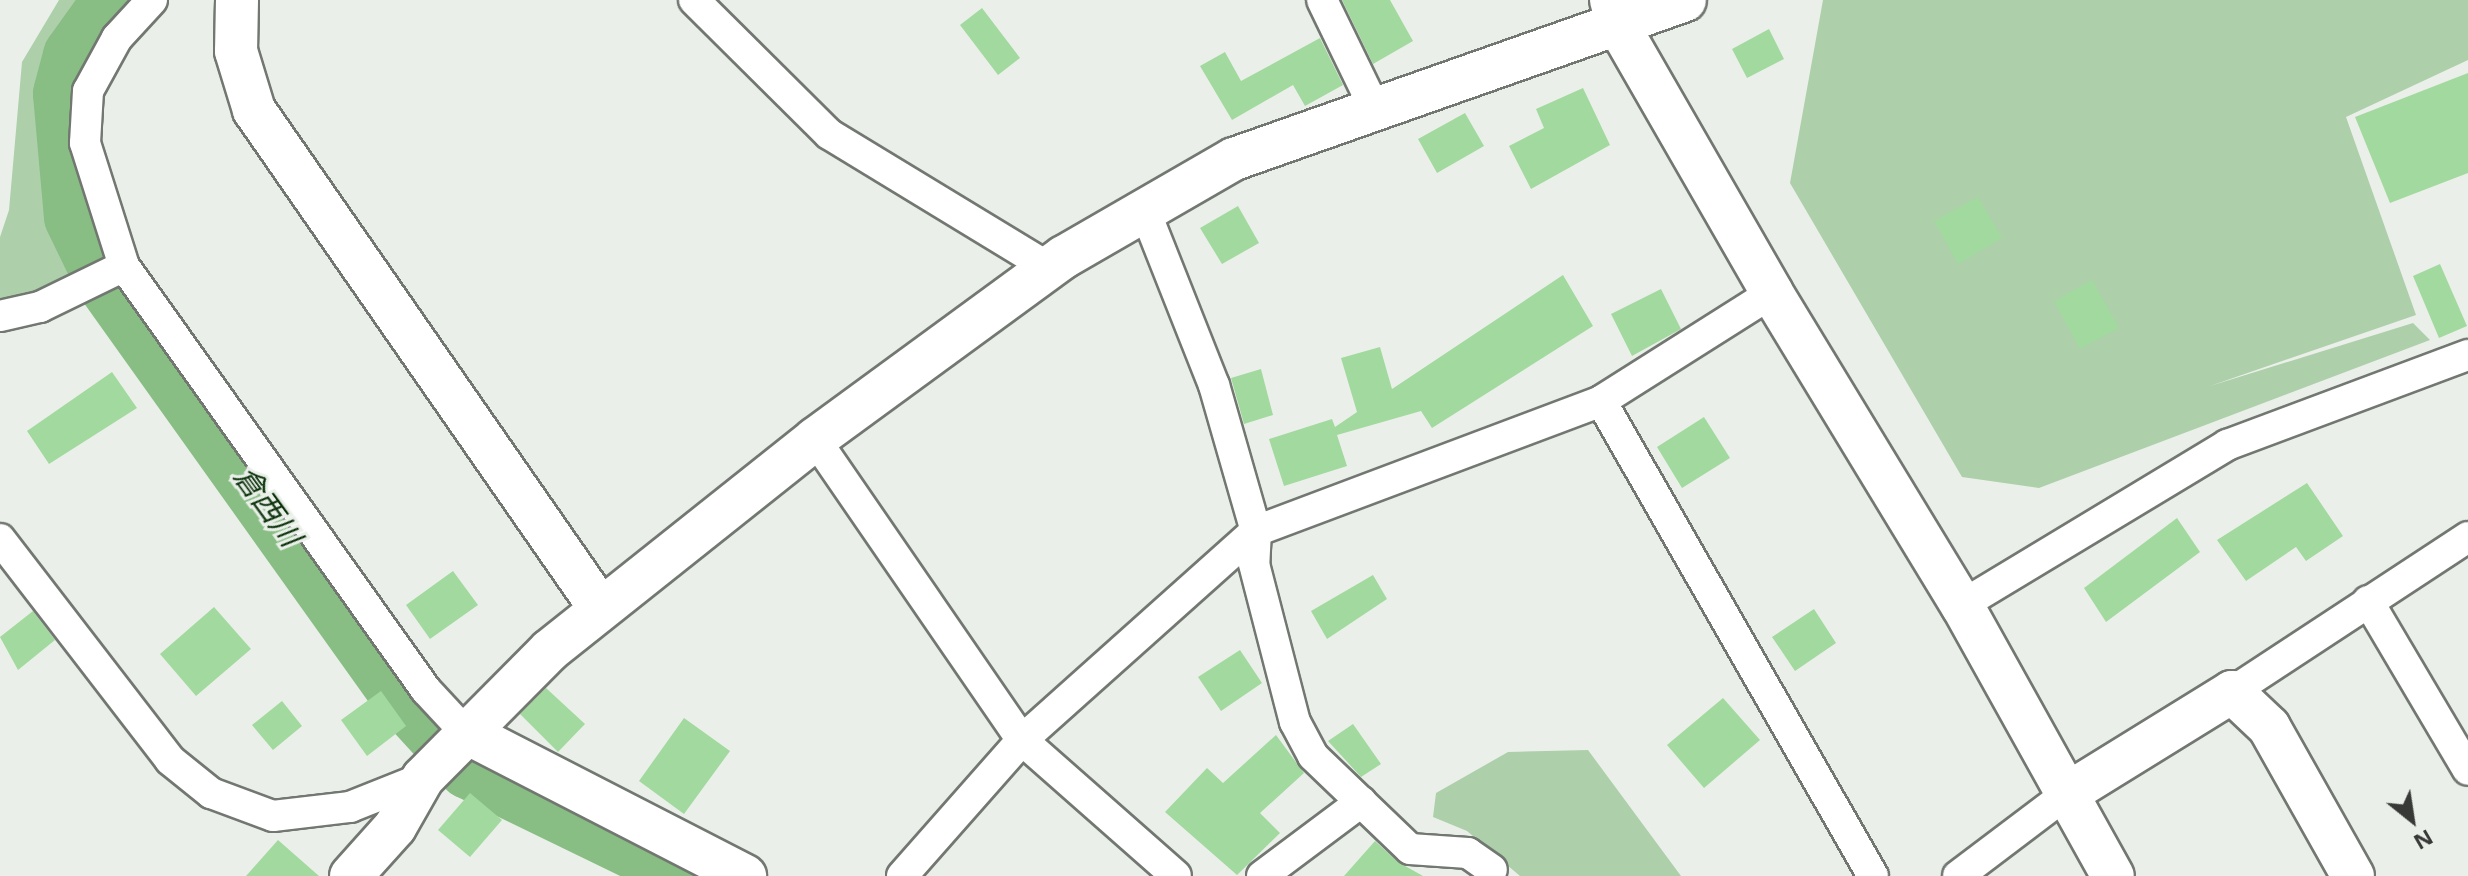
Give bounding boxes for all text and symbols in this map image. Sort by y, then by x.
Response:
water label: 倉西川 [227,459,309,553]
north arrow [2372,780,2452,860]
text: N [2409,823,2439,858]

